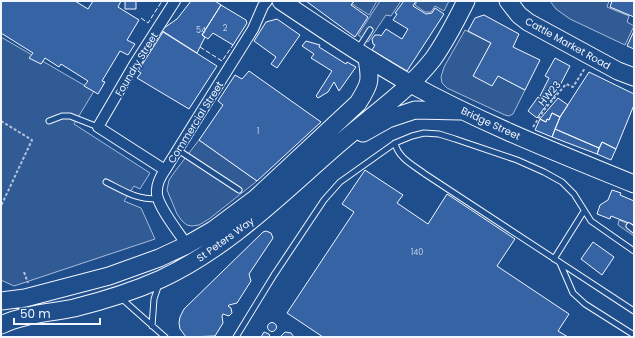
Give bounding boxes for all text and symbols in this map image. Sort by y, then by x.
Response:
street label: Cattle Market Road [522,14,613,73]
house number: 2 [223,23,228,34]
house number: 54 [196,25,206,36]
street label: Foundry Street [111,29,162,99]
street label: Commercial Street [164,78,227,166]
street label: HW23 [535,78,564,109]
street label: Bridge Street [459,103,523,144]
house number: 1 [257,126,259,137]
street label: St Peters Way [193,213,257,265]
house number: 140 [411,247,423,258]
scale bar [14,300,100,326]
text: 50 m [20,305,51,322]

